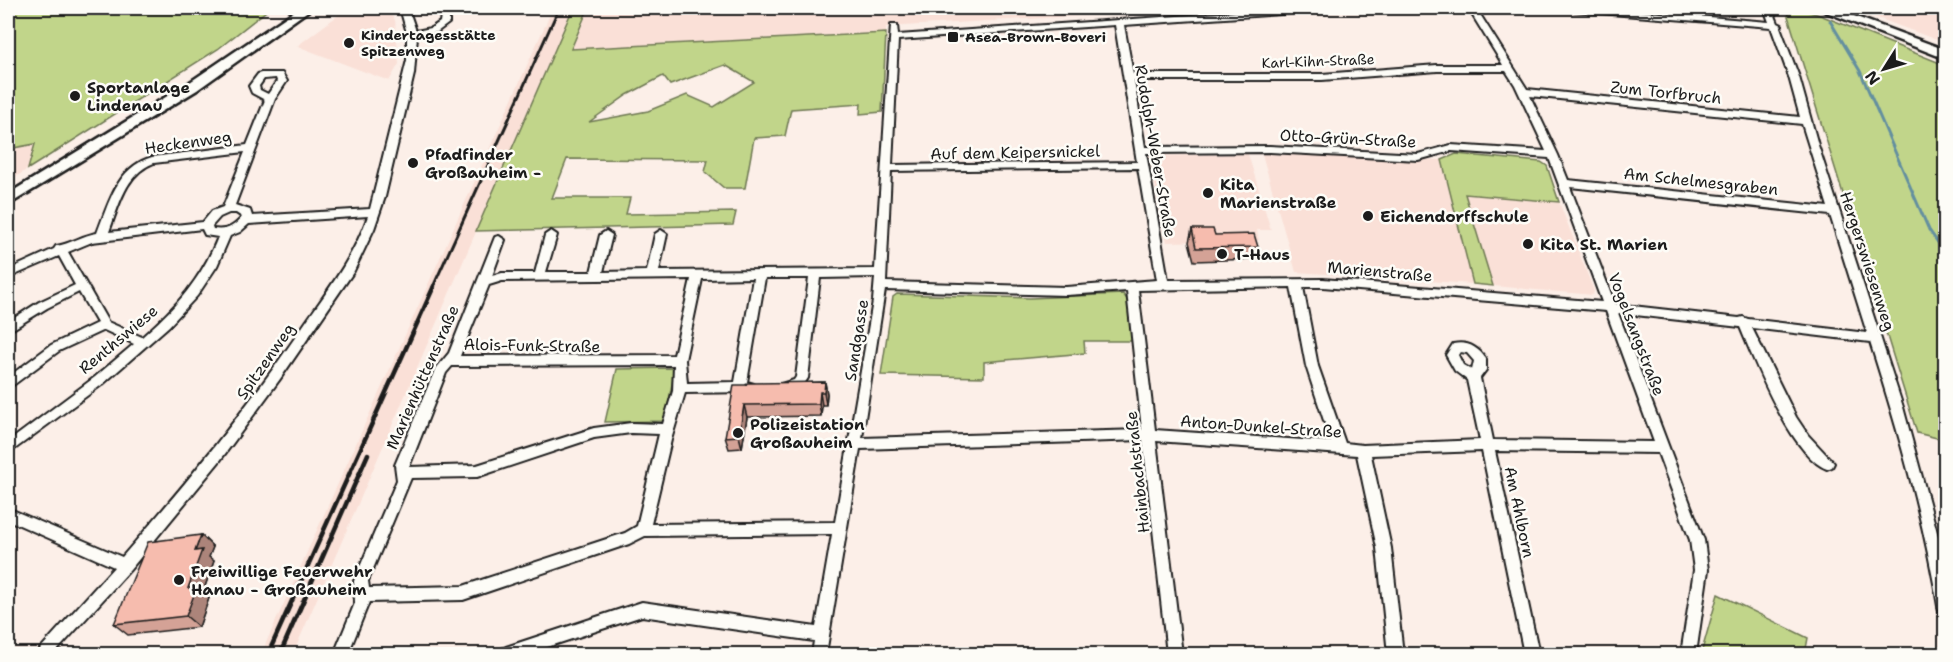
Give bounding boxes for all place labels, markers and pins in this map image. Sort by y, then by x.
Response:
place label: Kindertagesstätte Spitzenweg [361,26,496,60]
place label: Asea-Brown-Boveri [965,28,1106,46]
marker: Asea-Brown-Boveri [946,30,960,44]
marker: Kindertagesstätte Spitzenweg [342,36,356,50]
place label: Sportanlage Lindenau [87,77,190,116]
marker: Sportanlage Lindenau [68,89,82,103]
place label: Pfadfinder Großauheim - [425,144,541,183]
marker: Pfadfinder Großauheim - [406,156,420,170]
place label: Kita Marienstraße [1220,174,1337,213]
marker: Kita Marienstraße [1201,186,1215,200]
place label: Eichendorffschule [1380,206,1529,227]
marker: Eichendorffschule [1361,209,1375,223]
place label: Kita St. Marien [1540,234,1668,255]
marker: Kita St. Marien [1521,237,1535,251]
place label: T-Haus [1234,244,1290,265]
marker: T-Haus [1215,247,1229,261]
place label: Polizeistation Großauheim [750,414,865,453]
marker: Polizeistation Großauheim [731,426,745,440]
place label: Freiwillige Feuerwehr Hanau - Großauheim [191,561,373,600]
marker: Freiwillige Feuerwehr Hanau - Großauheim [172,573,186,587]

